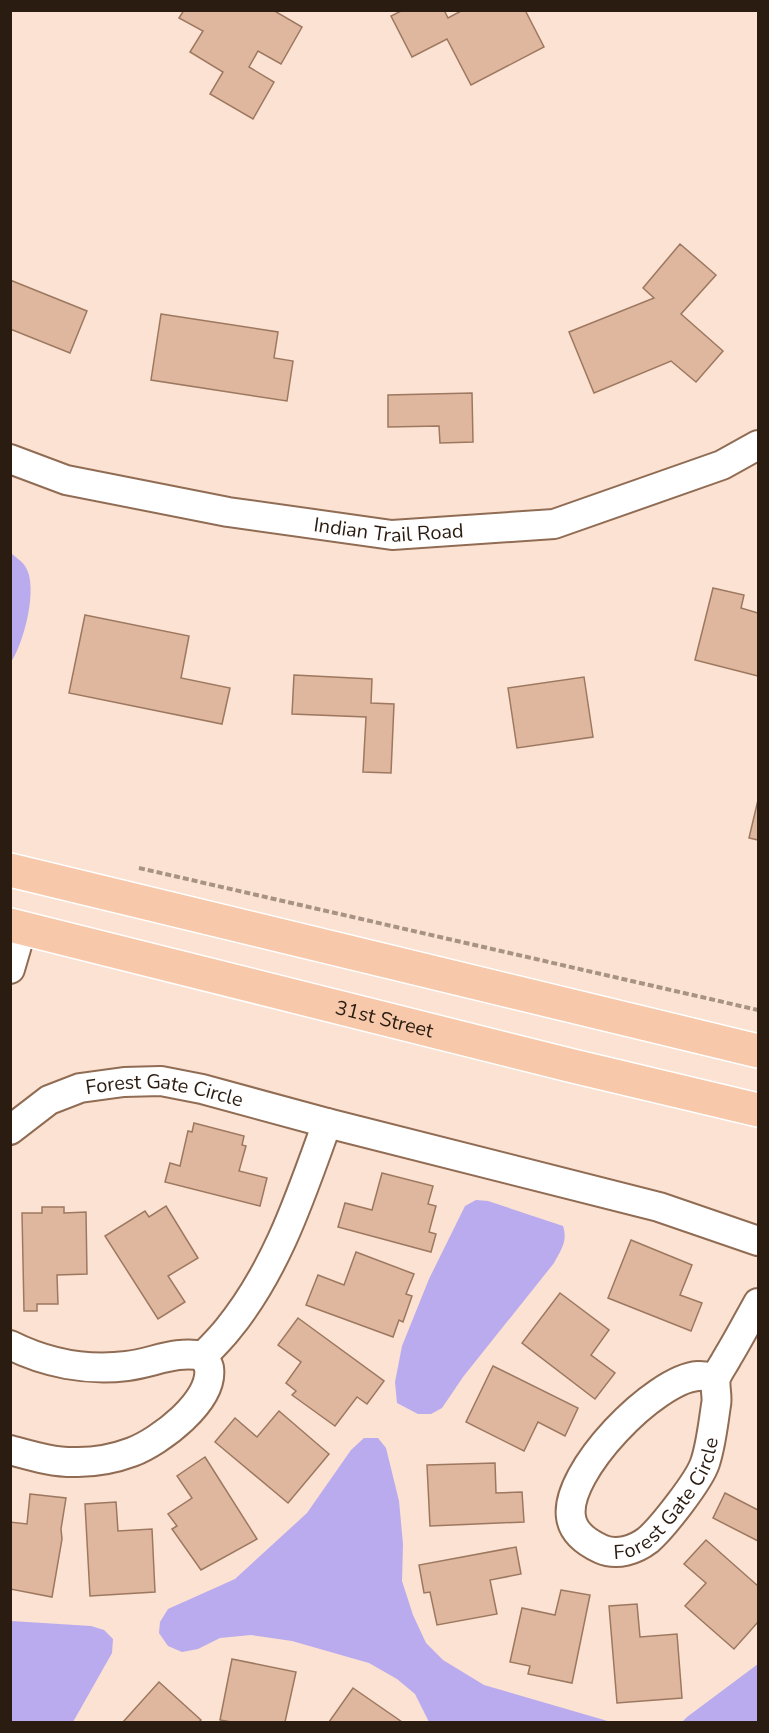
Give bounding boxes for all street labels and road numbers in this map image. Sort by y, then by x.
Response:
street label: Indian Trail Road [312,511,464,549]
street label: 31st Street [332,994,437,1045]
street label: Forest Gate Circle [84,1068,246,1114]
street label: Forest Gate Circle [613,1435,725,1566]

